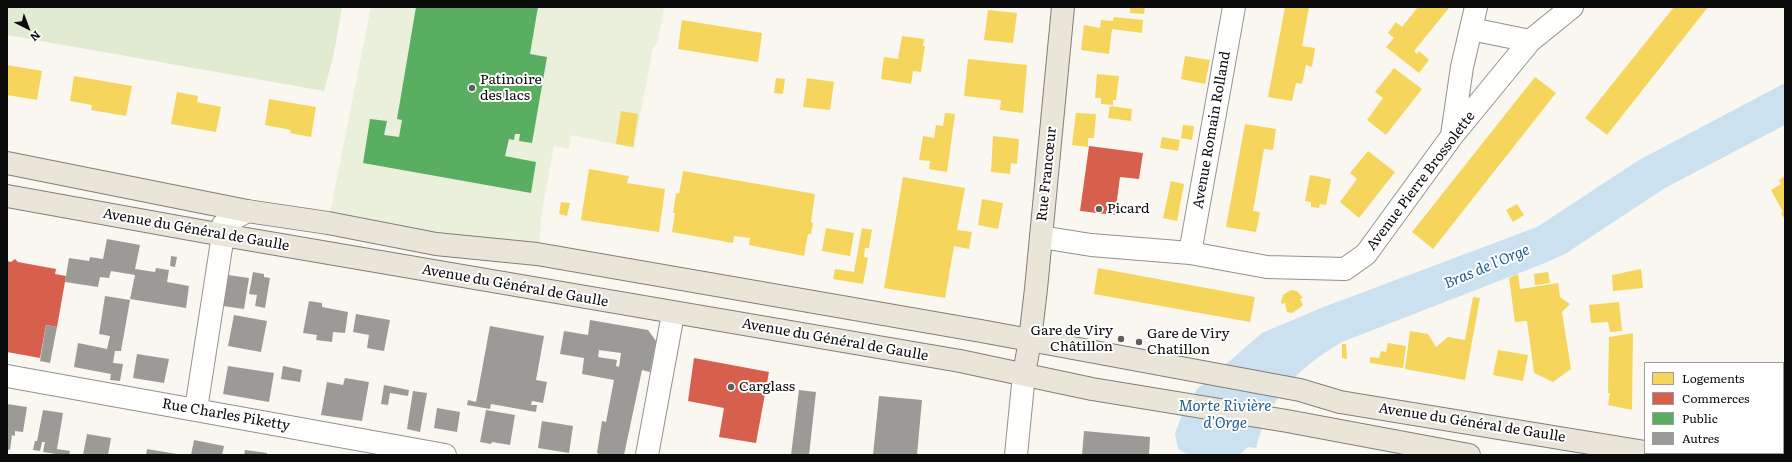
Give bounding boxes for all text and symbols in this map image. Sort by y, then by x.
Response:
north arrow [8,8,48,48]
text: N [27,28,45,46]
street label: Avenue Romain Rolland [1190,50,1234,210]
place label: Patinoire des lacs [480,72,542,104]
marker: Patinoire des lacs [467,83,477,93]
street label: Avenue Pierre Brossolette [1363,108,1479,254]
street label: Rue Francœur [1034,126,1060,222]
place label: Picard [1107,201,1150,217]
marker: Picard [1094,204,1104,214]
street label: Avenue du Général de Gaulle [101,205,291,255]
water label: Bras de l'Orge [1442,241,1532,293]
street label: Avenue du Général de Gaulle [420,261,610,311]
street label: Avenue du Général de Gaulle [740,315,930,365]
place label: Gare de Viry Châtillon [1031,323,1113,356]
place label: Gare de Viry Chatillon [1147,326,1229,358]
marker: Gare de Viry Châtillon [1116,334,1126,344]
marker: Gare de Viry Chatillon [1134,337,1144,347]
legend [1644,362,1784,454]
text: Logements [1682,369,1745,387]
place label: Carglass [739,379,795,395]
marker: Carglass [726,382,736,392]
text: Commerces [1682,389,1749,407]
street label: Rue Charles Piketty [161,395,291,435]
water label: Morte Rivière d'Orge [1179,398,1271,433]
street label: Avenue du Général de Gaulle [1377,400,1567,446]
text: Public [1682,409,1718,427]
text: Autres [1682,429,1719,447]

